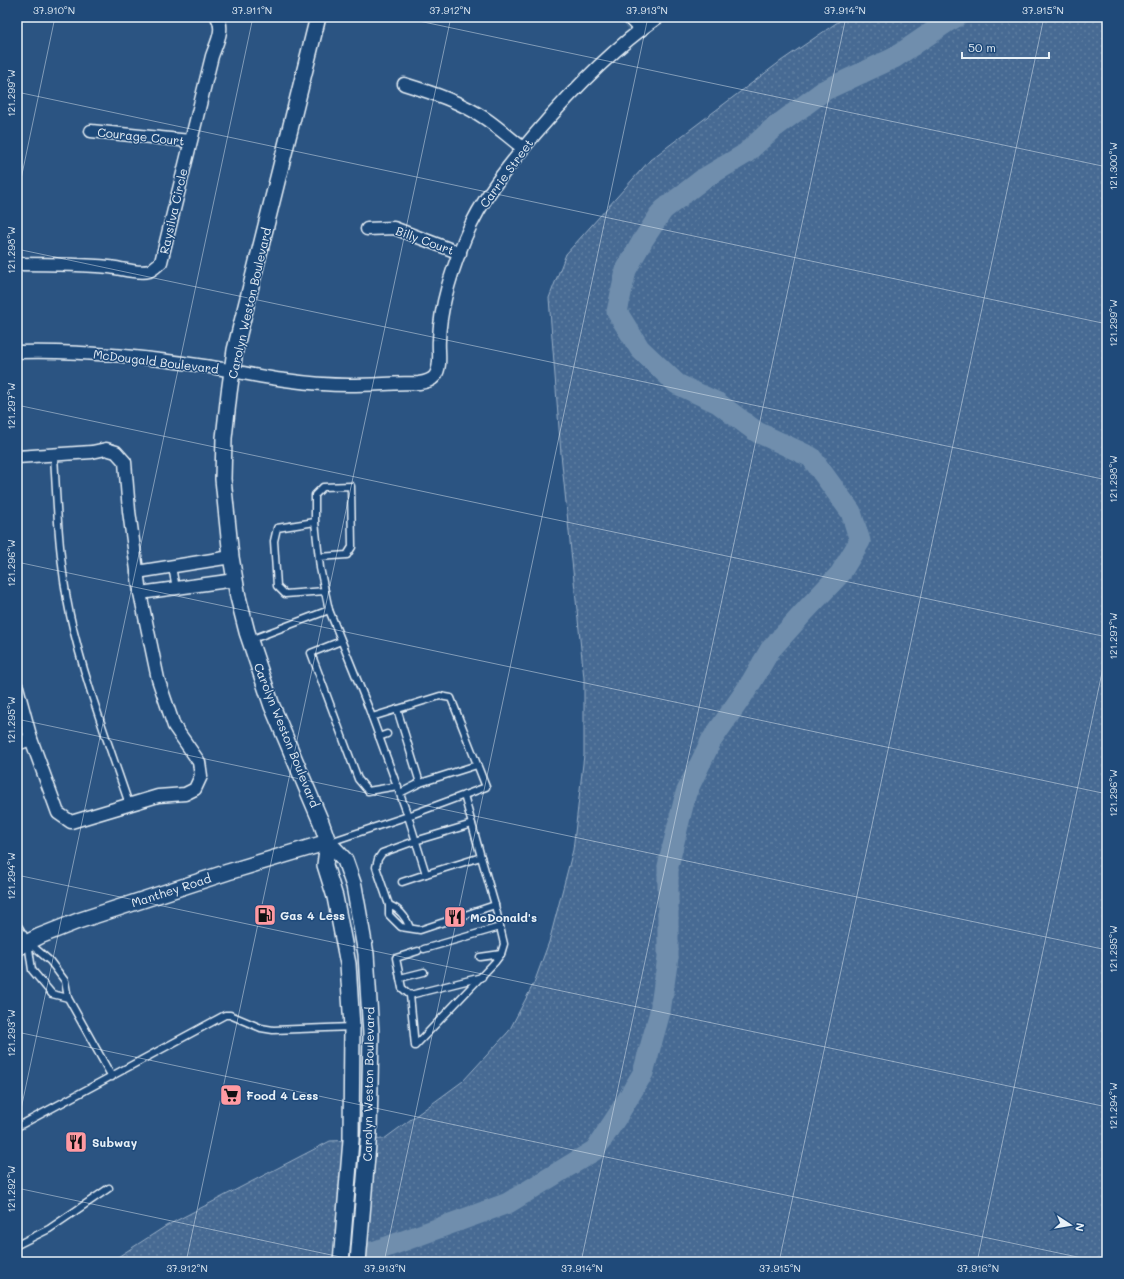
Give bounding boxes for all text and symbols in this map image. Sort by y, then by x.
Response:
text: 37.910°N [33,3,75,17]
text: 37.911°N [232,3,272,17]
text: 37.912°N [429,3,471,17]
text: 37.913°N [626,3,668,17]
text: 37.914°N [824,3,866,17]
text: 37.915°N [1022,3,1064,17]
scale bar [962,34,1049,60]
text: 50 m [968,39,996,55]
text: 121.299°W [4,69,18,117]
street label: Courage Court [97,123,185,149]
street label: Carrie Street [476,135,536,211]
text: 121.300°W [1106,142,1120,190]
street label: Raysilva Circle [155,167,191,255]
street label: Billy Court [394,222,456,258]
street label: Carolyn Weston Boulevard [224,225,274,380]
text: 121.298°W [4,226,18,274]
text: 121.299°W [1106,299,1120,347]
street label: McDougald Boulevard [92,345,220,377]
text: 121.297°W [4,382,18,430]
text: 121.298°W [1106,455,1120,503]
text: 121.296°W [4,539,18,587]
text: 121.297°W [1106,612,1120,660]
street label: Carolyn Weston Boulevard [251,660,324,810]
text: 121.295°W [4,696,18,744]
text: 121.296°W [1106,769,1120,817]
text: 121.294°W [4,852,18,900]
street label: Manthey Road [129,869,213,910]
fuel station icon: Gas 4 Less [252,902,278,928]
restaurant icon: McDonald's [442,904,468,930]
place label: Gas 4 Less [280,907,345,923]
place label: McDonald's [470,909,537,925]
text: 121.295°W [1106,925,1120,973]
street label: Carolyn Weston Boulevard [359,1006,377,1161]
text: 121.293°W [4,1009,18,1057]
supermarket icon: Food 4 Less [218,1082,244,1108]
text: 121.294°W [1106,1082,1120,1130]
place label: Food 4 Less [246,1087,318,1103]
restaurant icon: Subway [63,1129,89,1155]
place label: Subway [92,1134,138,1150]
text: 121.292°W [4,1165,18,1213]
north arrow [1050,1205,1090,1245]
text: N [1072,1222,1088,1233]
text: 37.912°N [166,1261,208,1275]
text: 37.913°N [364,1261,406,1275]
text: 37.914°N [561,1261,603,1275]
text: 37.915°N [759,1261,801,1275]
text: 37.916°N [957,1261,999,1275]

